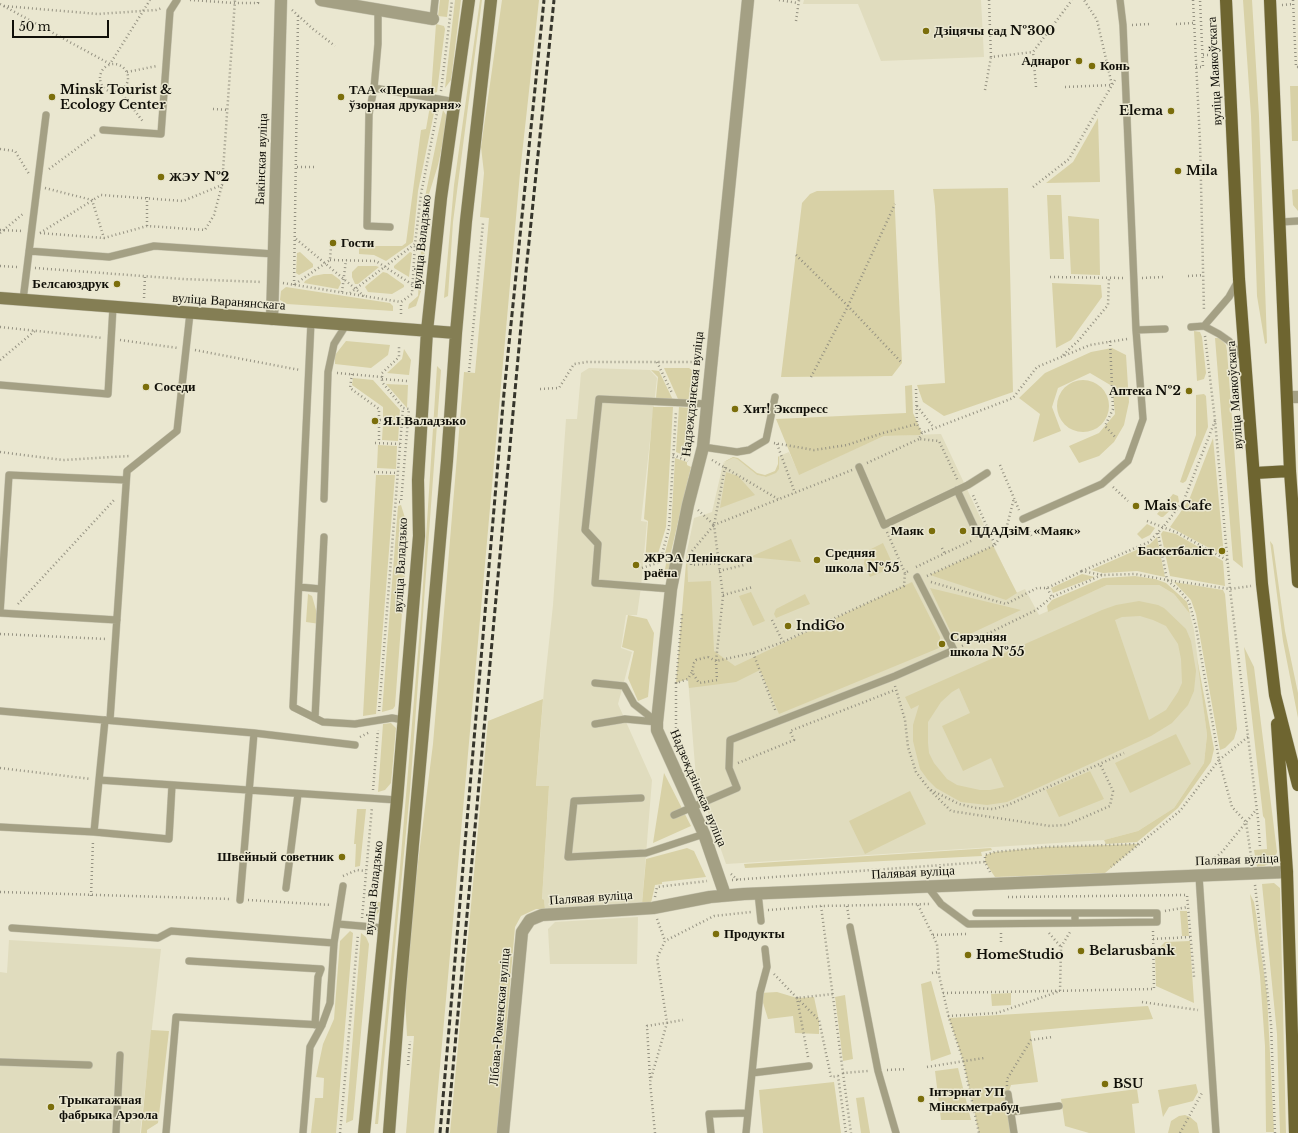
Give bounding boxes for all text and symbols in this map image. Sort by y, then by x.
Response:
scale bar [14,12,111,38]
street label: вуліца Маякоўскага [1204,16,1226,126]
text: 50 m [19,19,51,34]
place label: Дзіцячы сад №300 [934,23,1055,39]
marker: Дзіцячы сад №300 [921,26,931,36]
place label: Аднарог [1021,53,1071,69]
marker: Аднарог [1074,56,1084,66]
place label: Конь [1100,58,1130,74]
marker: Конь [1087,61,1097,71]
place label: Minsk Tourist & Ecology Center [60,82,172,113]
place label: ТАА «Першая ўзорная друкарня» [349,82,462,113]
marker: Minsk Tourist & Ecology Center [47,92,57,102]
marker: ТАА «Першая ўзорная друкарня» [336,92,346,102]
place label: Elema [1119,103,1163,119]
marker: Elema [1166,106,1176,116]
street label: Бакінская вуліца [253,113,271,205]
place label: Mila [1186,163,1218,179]
marker: Mila [1173,166,1183,176]
place label: ЖЭУ №2 [169,169,229,185]
marker: ЖЭУ №2 [156,172,166,182]
street label: вуліца Валадзько [409,194,435,290]
place label: Гости [341,235,374,251]
marker: Гости [328,238,338,248]
place label: Белсаюздрук [32,276,109,292]
marker: Белсаюздрук [112,279,122,289]
street label: вуліца Варанянскага [172,290,286,314]
street label: Надзеждзінская вуліца [679,330,707,458]
street label: вуліца Маякоўскага [1223,340,1247,450]
place label: Соседи [154,379,195,395]
marker: Соседи [141,382,151,392]
place label: Аптека №2 [1109,383,1181,399]
marker: Аптека №2 [1184,386,1194,396]
place label: Хит! Экспресс [743,401,828,417]
marker: Хит! Экспресс [730,404,740,414]
place label: Я.І.Валадзько [383,413,466,429]
marker: Я.І.Валадзько [370,416,380,426]
place label: Mais Cafe [1144,498,1212,514]
marker: Mais Cafe [1131,501,1141,511]
street label: вуліца Валадзько [391,517,411,613]
place label: Маяк [891,523,924,539]
place label: ЦДАДзіМ «Маяк» [971,523,1081,539]
marker: Маяк [927,526,937,536]
marker: ЦДАДзіМ «Маяк» [958,526,968,536]
place label: Баскетбаліст [1138,543,1214,559]
place label: Средняя школа №55 [825,545,900,576]
marker: Баскетбаліст [1217,546,1227,556]
place label: ЖРЭА Ленінскага раёна [644,550,752,581]
marker: Средняя школа №55 [812,555,822,565]
marker: ЖРЭА Ленінскага раёна [631,560,641,570]
place label: IndiGo [796,618,845,634]
marker: IndiGo [783,621,793,631]
place label: Сярэдняя школа №55 [950,629,1025,660]
marker: Сярэдняя школа №55 [937,639,947,649]
street label: Надзеждзінская вуліца [666,727,730,849]
street label: вуліца Валадзько [361,840,387,936]
place label: Швейный советник [217,849,334,865]
street label: Палявая вуліца [1195,851,1279,869]
marker: Швейный советник [337,852,347,862]
street label: Палявая вуліца [871,863,955,883]
street label: Палявая вуліца [549,887,633,909]
place label: Продукты [724,926,785,942]
marker: Продукты [711,929,721,939]
place label: Belarusbank [1089,943,1175,959]
marker: Belarusbank [1076,946,1086,956]
street label: Лібава-Роменская вуліца [486,947,514,1087]
place label: HomeStudio [976,947,1064,963]
marker: HomeStudio [963,950,973,960]
place label: BSU [1113,1076,1143,1092]
marker: BSU [1100,1079,1110,1089]
place label: Інтэрнат УП Мінскметрабуд [929,1084,1019,1115]
place label: Трыкатажная фабрыка Арэола [59,1092,158,1123]
marker: Інтэрнат УП Мінскметрабуд [916,1094,926,1104]
marker: Трыкатажная фабрыка Арэола [46,1102,56,1112]

